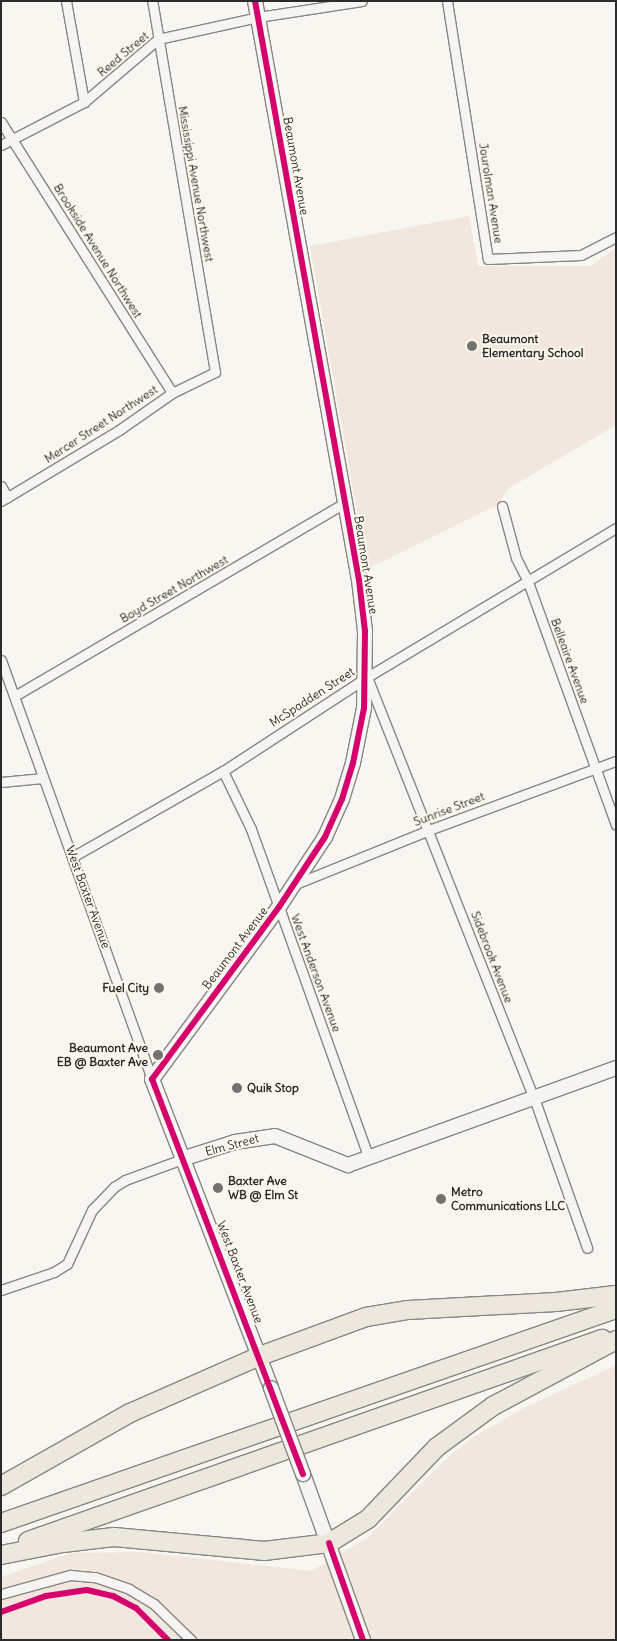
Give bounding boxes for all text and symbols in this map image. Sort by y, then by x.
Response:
street label: Reed Street [95,28,151,80]
street label: Mississippi Avenue Northwest [175,105,217,263]
street label: Beaumont Avenue [280,116,312,216]
street label: Jourolman Avenue [476,142,506,244]
street label: Brookside Avenue Northwest [51,181,145,321]
place label: Beaumont Elementary School [482,332,583,360]
marker: Beaumont Elementary School [466,340,478,352]
street label: Mercer Street Northwest [42,382,160,466]
street label: Beaumont Avenue [351,515,381,615]
street label: Boyd Street Northwest [117,552,231,626]
street label: Belleaire Avenue [548,616,592,706]
street label: McSpadden Street [267,664,357,730]
street label: Sunrise Street [411,789,487,829]
street label: West Baxter Avenue [63,844,113,950]
street label: Beaumont Avenue [199,904,271,992]
street label: Sidebrook Avenue [468,909,516,1005]
street label: West Anderson Avenue [288,912,344,1034]
place label: Fuel City [102,981,149,995]
marker: Fuel City [153,982,165,994]
place label: Beaumont Ave EB @ Baxter Ave [57,1041,148,1069]
marker: Beaumont Ave EB @ Baxter Ave [152,1049,164,1061]
place label: Quik Stop [247,1081,299,1095]
marker: Quik Stop [231,1082,243,1094]
street label: Elm Street [204,1131,260,1159]
place label: Baxter Ave WB @ Elm St [228,1174,298,1202]
marker: Baxter Ave WB @ Elm St [212,1182,224,1194]
place label: Metro Communications LLC [451,1185,565,1213]
marker: Metro Communications LLC [435,1193,447,1205]
street label: West Baxter Avenue [214,1219,266,1325]

